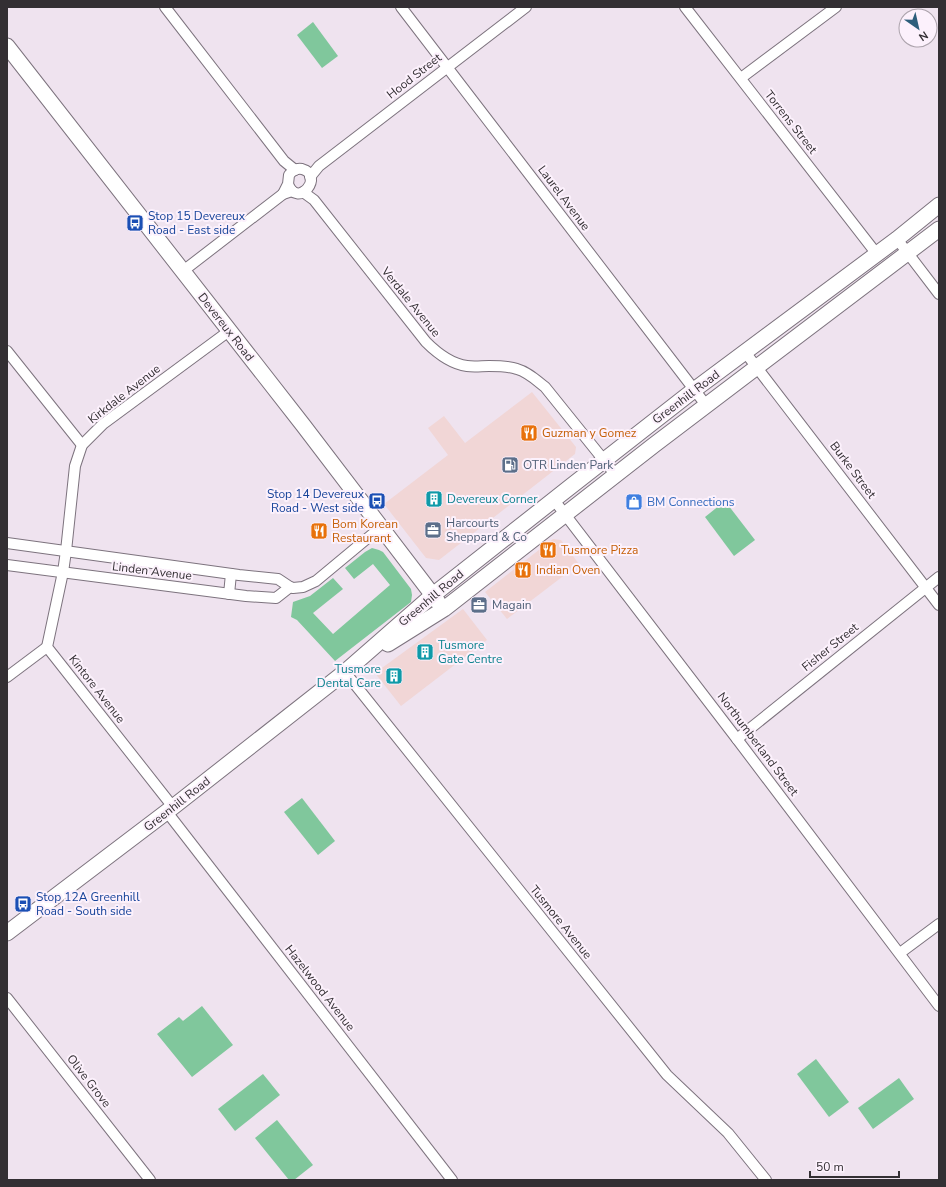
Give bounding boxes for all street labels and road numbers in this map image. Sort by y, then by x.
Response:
street label: Hood Street [383,49,445,102]
street label: Torrens Street [761,87,821,158]
street label: Laurel Avenue [534,162,594,234]
street label: Verdale Avenue [377,263,444,340]
street label: Devereux Road [194,290,258,364]
street label: Kirkdale Avenue [85,361,163,427]
street label: Greenhill Road [649,366,723,428]
street label: Burke Street [826,438,880,502]
street label: Linden Avenue [111,558,193,584]
street label: Greenhill Road [395,566,467,630]
street label: Fisher Street [798,619,862,675]
street label: Kintore Avenue [65,652,129,726]
street label: Northumberland Street [714,689,803,800]
street label: Greenhill Road [140,773,214,835]
street label: Tusmore Avenue [526,882,596,962]
street label: Hazelwood Avenue [281,942,359,1034]
street label: Olive Grove [63,1051,115,1111]

